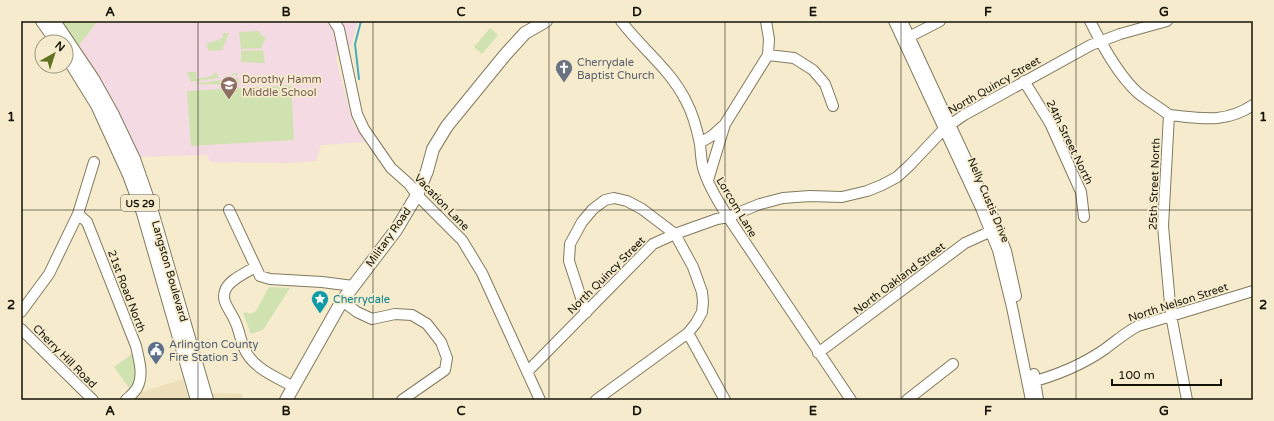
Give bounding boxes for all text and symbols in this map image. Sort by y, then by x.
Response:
text: A [105,4,115,20]
text: B [281,4,291,20]
text: C [456,4,466,20]
text: D [632,4,642,20]
text: E [809,4,817,20]
text: F [984,4,992,20]
text: G [1159,4,1169,20]
north arrow [34,34,74,74]
text: N [52,39,68,54]
street label: North Quincy Street [946,54,1043,117]
place label: Cherrydale Baptist Church [577,56,655,82]
church icon: Cherrydale Baptist Church [554,58,574,83]
place label: Dorothy Hamm Middle School [242,73,322,99]
school or university icon: Dorothy Hamm Middle School [219,75,239,100]
street label: 24th Street North [1043,98,1096,187]
text: 1 [7,109,15,125]
text: 1 [1259,109,1267,125]
street label: 25th Street North [1146,138,1163,230]
street label: Nelly Custis Drive [965,156,1012,245]
street label: Vacation Lane [411,171,472,233]
street label: Lorcom Lane [713,175,760,240]
road number: US 29 [121,195,159,211]
street label: Military Road [363,205,414,270]
street label: Langston Boulevard [149,219,190,323]
street label: North Quincy Street [565,234,648,317]
street label: North Oakland Street [851,240,948,317]
street label: 21st Road North [105,248,148,334]
street label: North Nelson Street [1127,280,1230,325]
place icon: Cherrydale [310,289,330,314]
place label: Cherrydale [333,293,390,306]
text: 2 [7,297,15,313]
text: 2 [1259,297,1267,313]
street label: Cherry Hill Road [30,322,99,391]
place label: Arlington County Fire Station 3 [169,338,258,364]
public building icon: Arlington County Fire Station 3 [146,340,166,365]
scale bar [1112,361,1221,387]
text: 100 m [1118,368,1155,382]
text: A [105,403,115,419]
text: B [281,403,291,419]
text: C [456,403,466,419]
text: D [632,403,642,419]
text: E [809,403,817,419]
text: F [984,403,992,419]
text: G [1159,403,1169,419]

